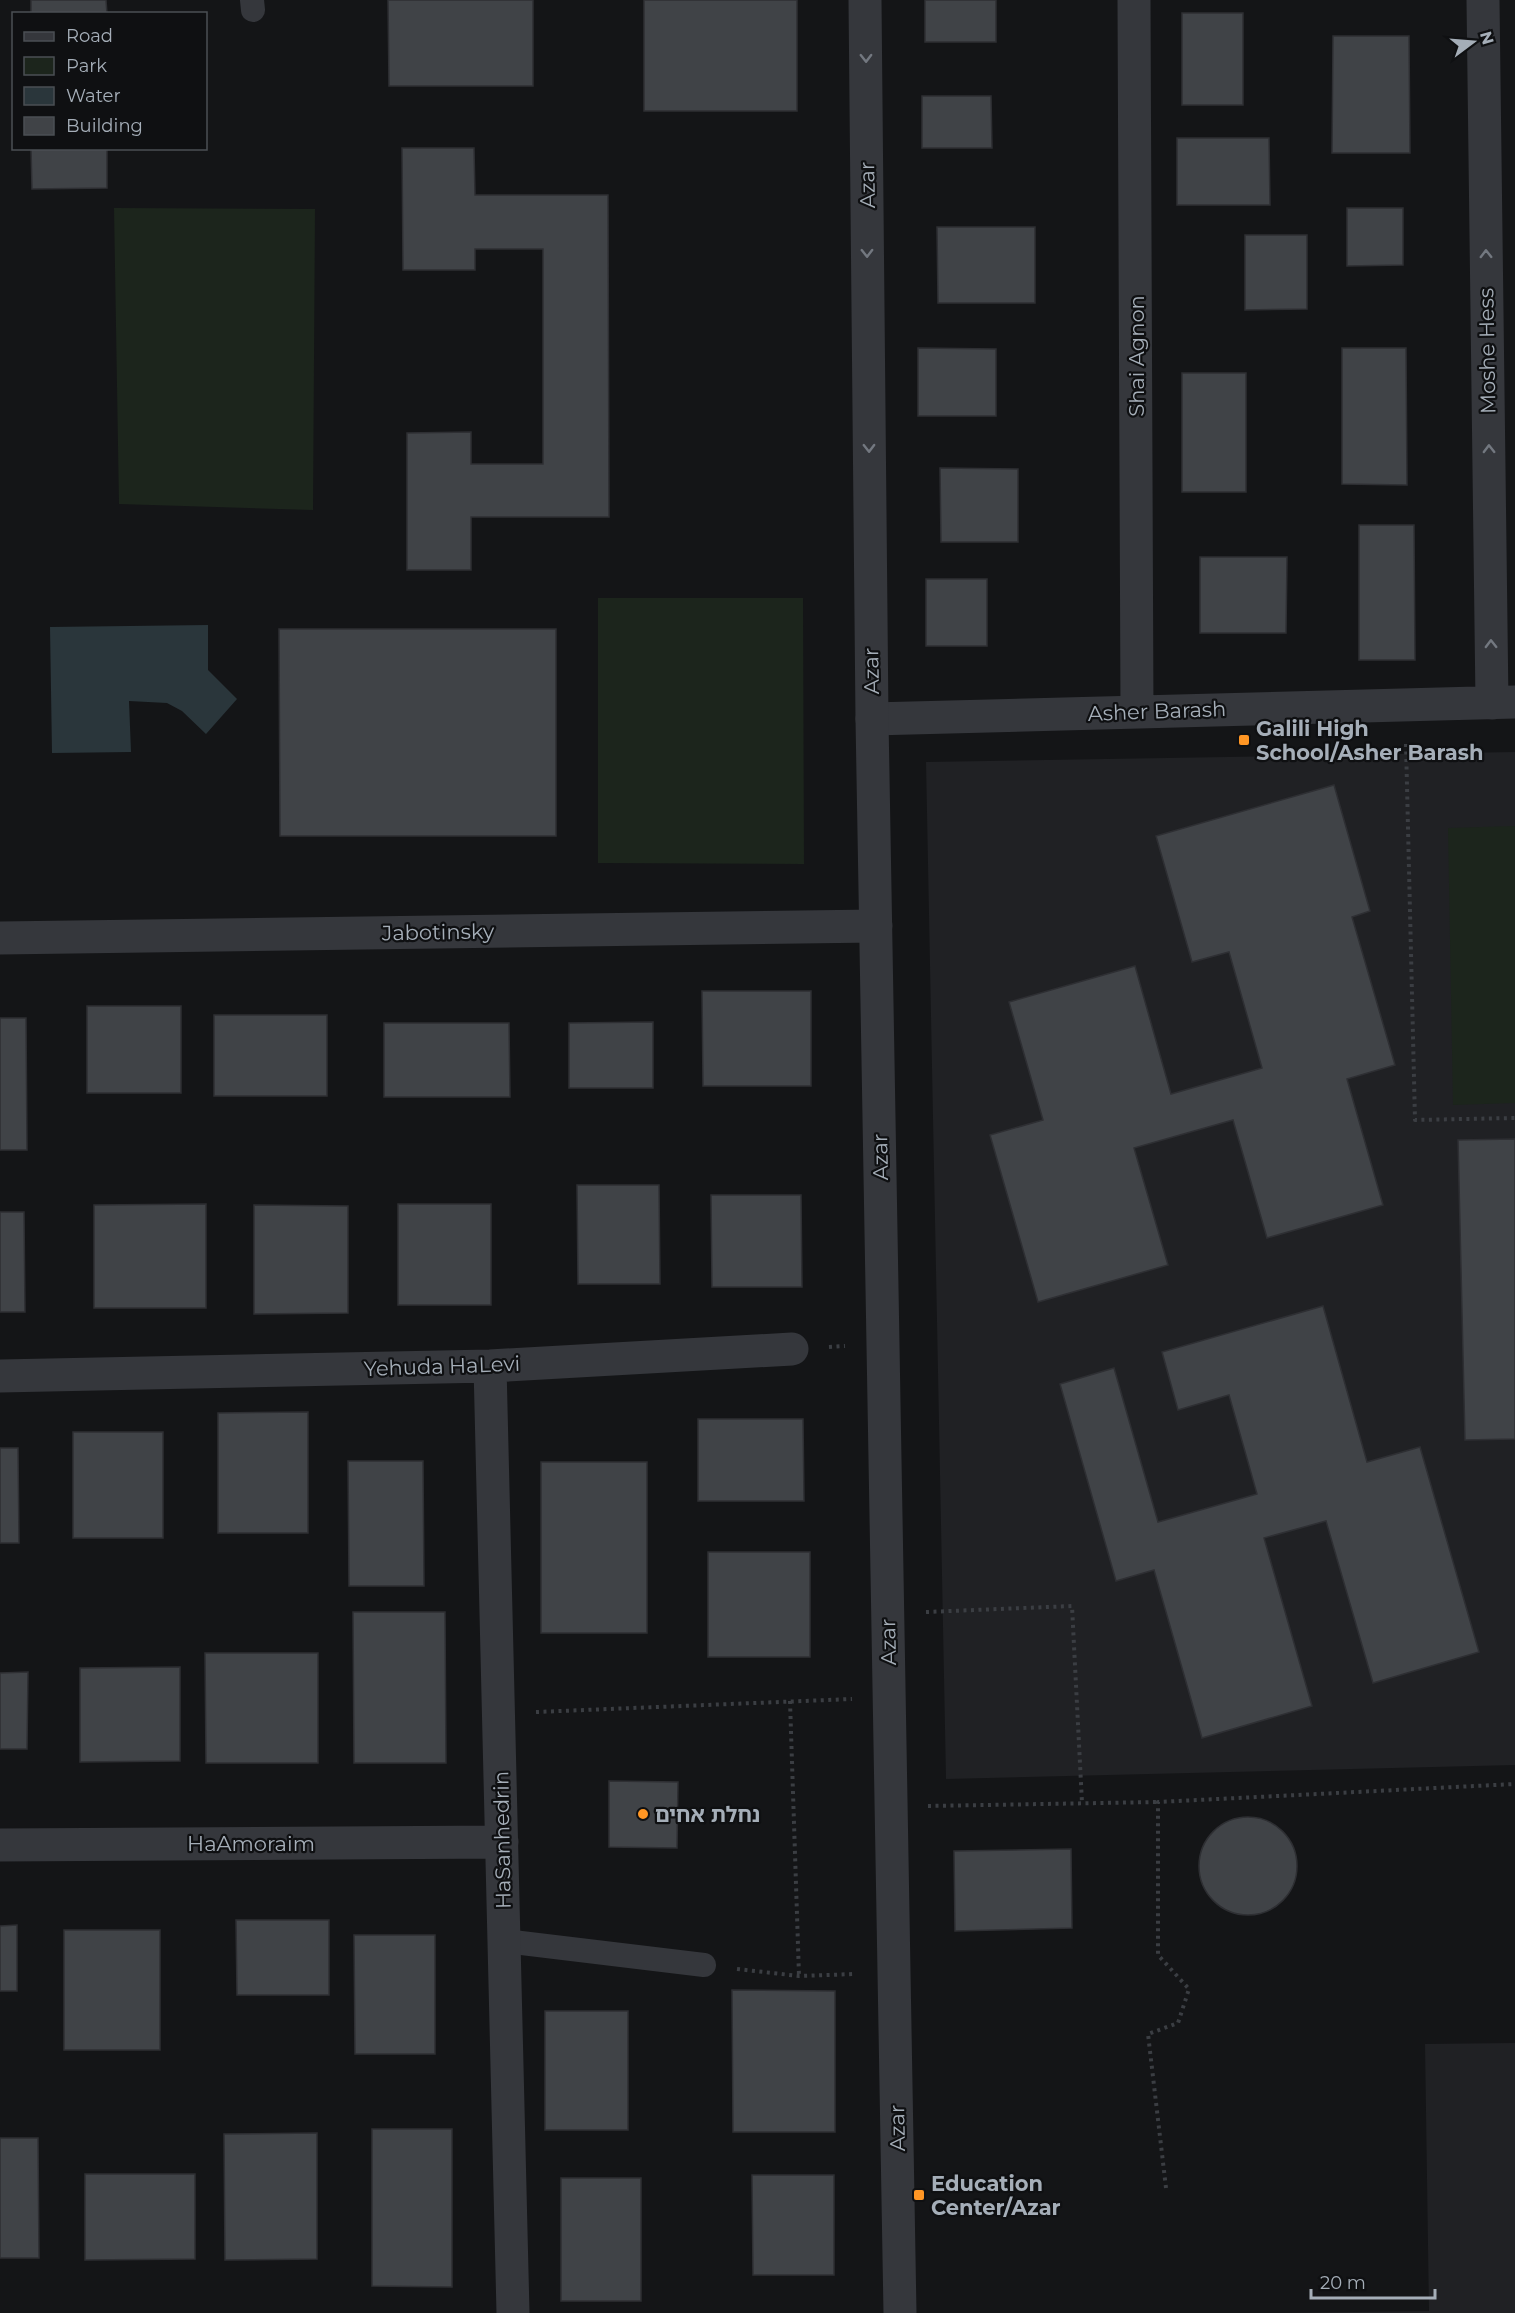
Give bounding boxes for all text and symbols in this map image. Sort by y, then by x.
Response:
legend [12,12,207,150]
north arrow [1443,12,1503,72]
text: Road [66,25,113,47]
text: N [1476,29,1498,47]
one-way arrow [860,54,872,63]
text: Park [66,55,107,77]
text: Water [66,85,121,107]
text: Building [66,115,143,137]
street label: Azar [854,161,880,209]
one-way arrow [861,249,874,258]
one-way arrow [1480,250,1492,259]
street label: Moshe Hess [1473,288,1501,414]
street label: Shai Agnon [1124,295,1149,417]
one-way arrow [863,444,875,453]
one-way arrow [1483,445,1495,454]
one-way arrow [1485,640,1497,649]
street label: Azar [858,647,884,695]
street label: Asher Barash [1087,696,1227,726]
place label: Galili High School/Asher Barash [1256,716,1483,765]
marker: Galili High School/Asher Barash [1237,733,1251,747]
street label: Jabotinsky [381,919,495,945]
street label: Azar [867,1133,893,1181]
street label: Yehuda HaLevi [363,1351,521,1381]
street label: Azar [875,1618,901,1666]
street label: HaSanhedrin [488,1771,516,1909]
place label: נחלת אחים [655,1802,760,1827]
marker: נחלת אחים [636,1807,650,1821]
street label: HaAmoraim [187,1831,315,1856]
street label: Azar [884,2104,910,2152]
place label: Education Center/Azar [931,2171,1061,2220]
marker: Education Center/Azar [912,2188,926,2202]
scale bar [1311,2262,1436,2300]
text: 20 m [1320,2272,1366,2294]

